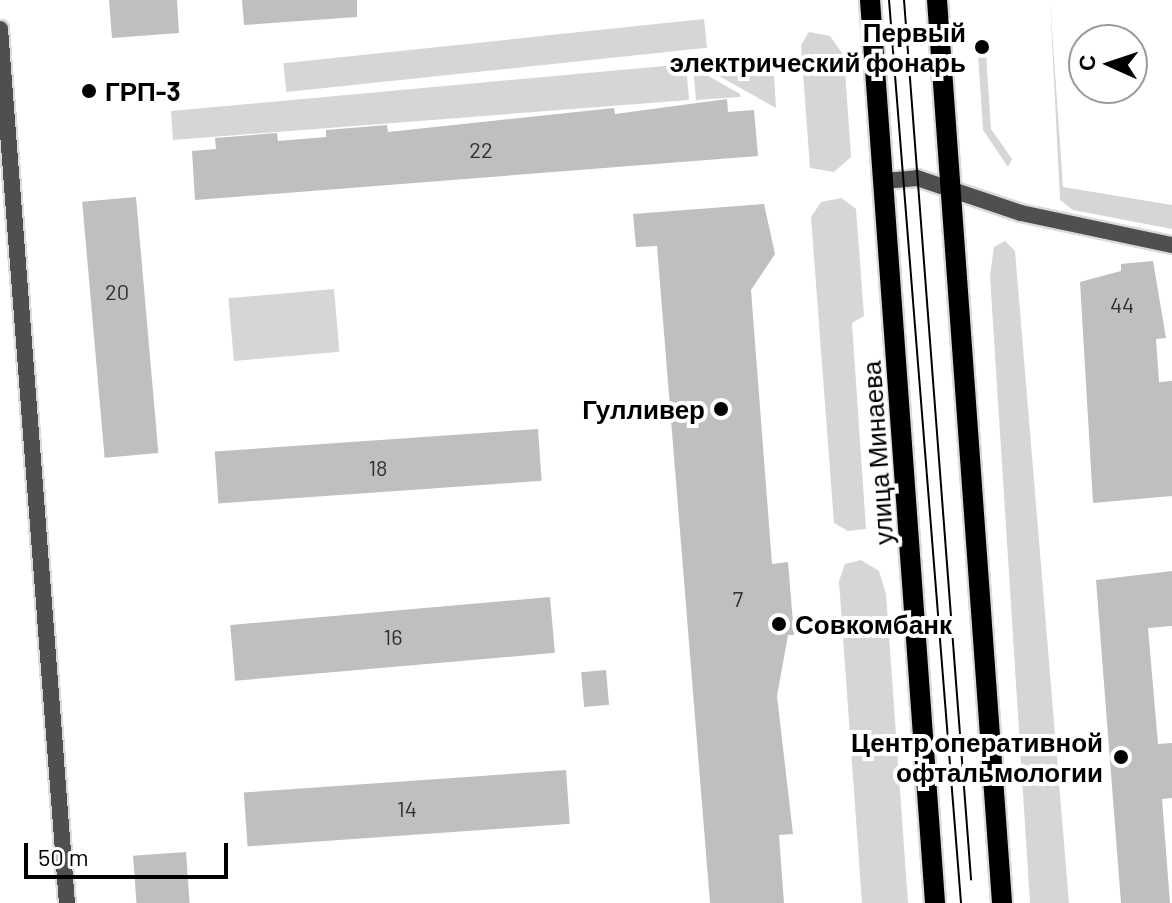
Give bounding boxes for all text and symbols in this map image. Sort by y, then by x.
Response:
place label: Первый электрический фонарь [670,16,966,78]
north arrow [1068,24,1148,104]
marker: Первый электрический фонарь [973,38,991,56]
text: С [1073,54,1099,71]
place label: ГРП-3 [105,75,180,107]
marker: ГРП-3 [80,82,98,100]
house number: 22 [469,137,493,163]
house number: 20 [105,279,129,305]
house number: 44 [1110,292,1134,318]
street label: улица Минаева [855,360,899,546]
place label: Гулливер [582,393,705,425]
marker: Гулливер [712,400,730,418]
house number: 18 [368,455,388,481]
house number: 7 [733,586,743,612]
place label: Совкомбанк [795,608,952,640]
marker: Совкомбанк [770,615,788,633]
house number: 16 [383,624,403,650]
place label: Центр оперативной офтальмологии [851,726,1103,788]
marker: Центр оперативной офтальмологии [1110,746,1132,768]
house number: 14 [397,796,417,822]
scale bar [28,827,232,877]
text: 50 m [38,842,89,871]

